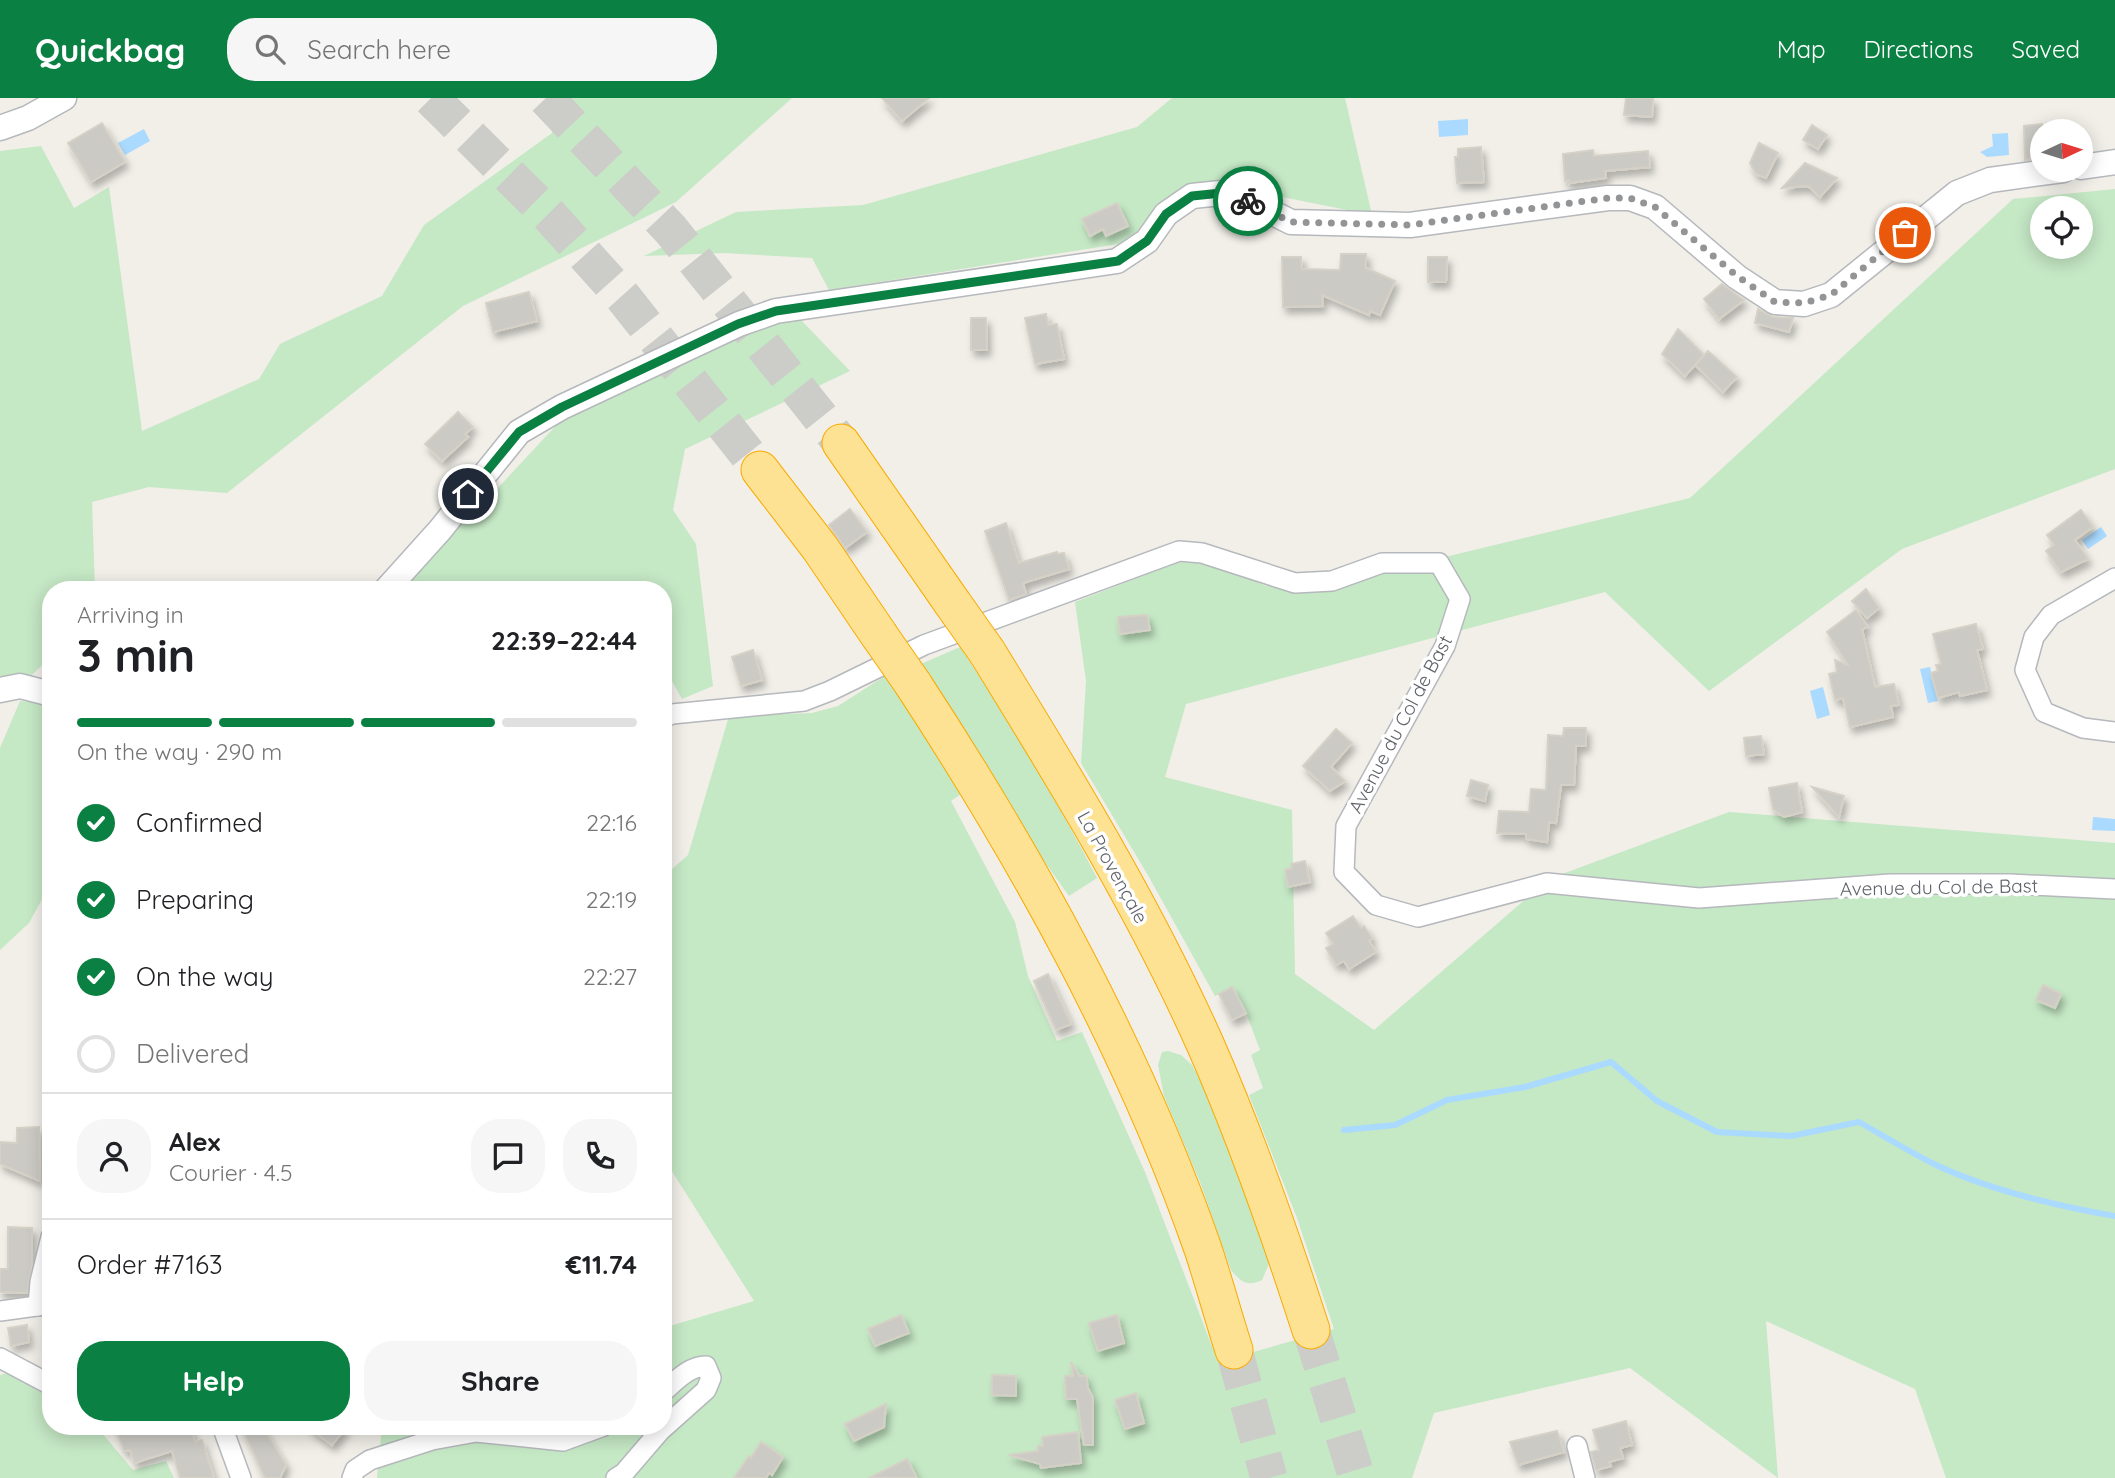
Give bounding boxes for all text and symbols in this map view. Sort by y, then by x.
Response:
search box [227,18,717,81]
text: Quickbag [35,29,185,70]
icon: search [251,30,289,68]
text: Search here [307,33,451,66]
text: Map [1777,34,1826,64]
text: Directions [1864,34,1974,64]
text: Saved [2012,34,2080,64]
north arrow [2030,119,2093,182]
map controls [2030,119,2093,259]
courier [1213,166,1283,236]
icon: bike [1229,182,1267,220]
button: locate [2030,196,2093,259]
pin [1875,203,1935,263]
icon: bag [1886,214,1924,252]
pin [438,464,498,524]
icon: home [449,475,487,513]
text: Arriving in [77,600,184,629]
text: 22:39–22:44 [491,624,637,657]
text: 3 min [77,626,195,684]
street label: Avenue du Col de Bast [1343,631,1457,817]
text: On the way · 290 m [77,737,282,766]
icon: check [77,804,115,842]
text: Confirmed [136,806,263,839]
street label: La Provençale [1072,807,1154,927]
text: 22:16 [586,808,637,837]
street label: Avenue du Col de Bast [1840,873,2038,901]
icon: check [77,881,115,919]
text: Preparing [136,883,254,916]
text: 22:19 [586,885,637,914]
icon: check [77,958,115,996]
text: On the way [136,960,274,993]
text: 22:27 [583,962,637,991]
text: Delivered [136,1037,249,1070]
button: person [77,1119,151,1193]
button: chat [471,1119,545,1193]
button: phone [563,1119,637,1193]
text: Alex [169,1125,220,1158]
text: Courier · 4.5 [169,1158,293,1187]
text: Order #7163 [77,1248,223,1281]
text: €11.74 [565,1248,637,1281]
button: Help [77,1341,350,1421]
button: Share [364,1341,637,1421]

